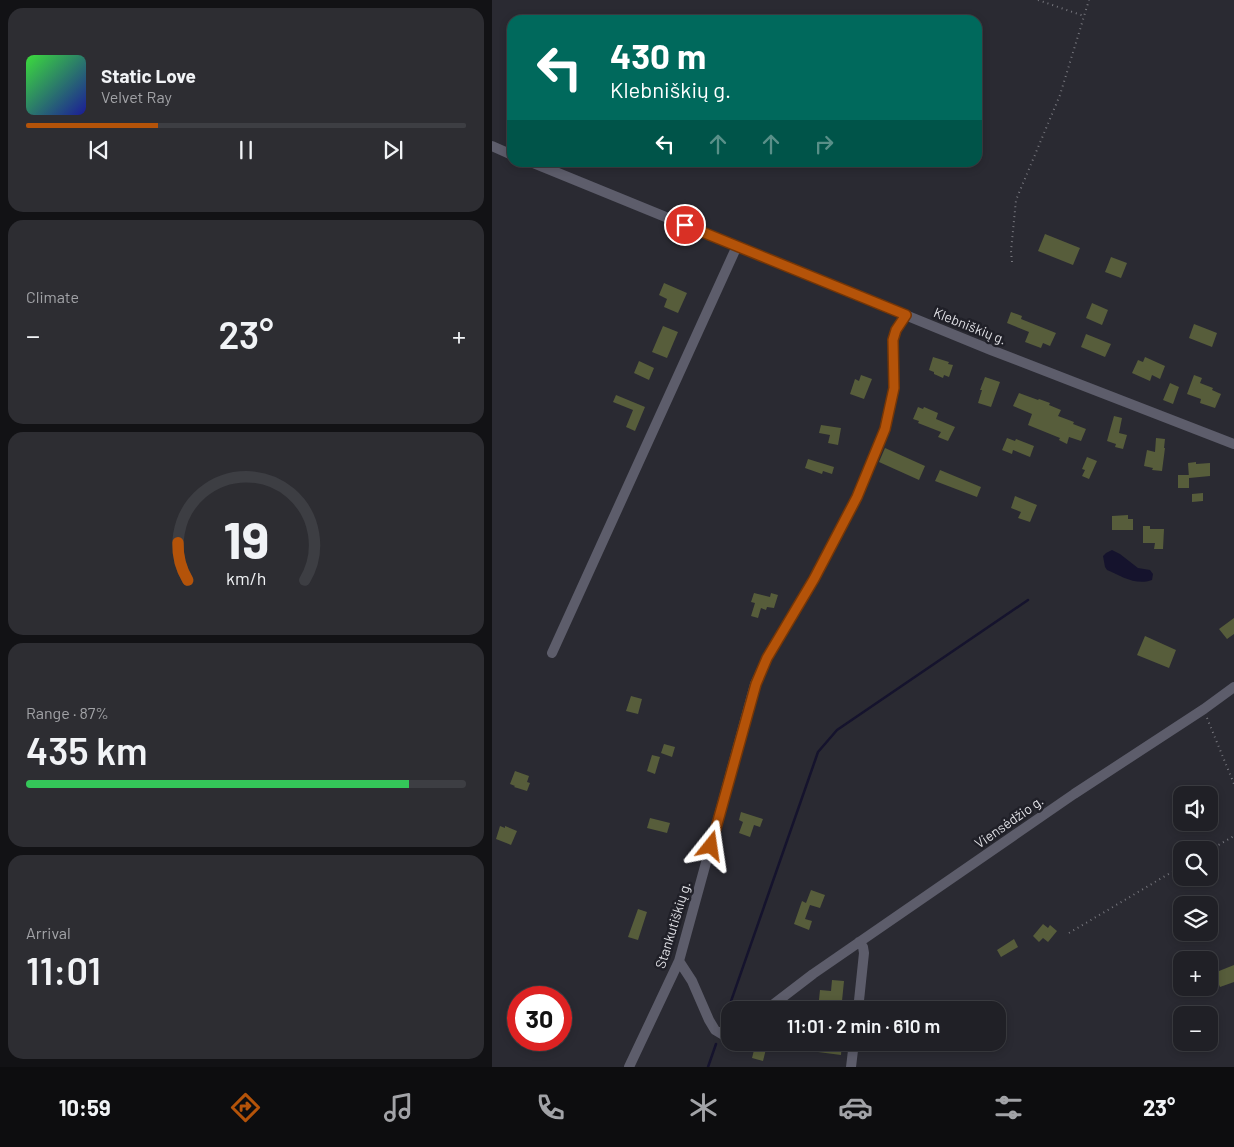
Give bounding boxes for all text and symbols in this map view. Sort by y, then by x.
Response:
text: 430 m [610,34,706,76]
icon: left [527,35,592,100]
text: Static Love [101,64,196,87]
text: Klebniškių g. [610,76,731,102]
text: Velvet Ray [101,87,172,106]
icon: left [651,130,679,158]
icon: ahead [704,130,732,158]
icon: ahead [757,130,785,158]
icon: right [810,130,838,158]
icon: previous [85,136,113,164]
icon: pause [232,136,260,164]
icon: next [379,136,407,164]
pin [664,204,706,246]
icon: arrive [671,211,699,239]
text: Climate [26,287,79,306]
street label: Klebniškių g. [931,303,1009,348]
text: 23° [218,311,274,357]
text: − [26,318,40,352]
text: + [452,318,466,352]
text: 19 [223,507,269,569]
text: km/h [226,567,266,589]
text: Range · 87% [26,703,109,722]
text: 435 km [26,727,148,773]
map controls [1173,786,1218,1051]
button: sound [1173,786,1218,831]
street label: Viensėdžio g. [971,792,1046,852]
position arrow [684,819,736,871]
button: search [1173,841,1218,886]
street label: Stankutiškių g. [651,879,694,970]
button: layers [1173,896,1218,941]
text: Arrival [26,923,71,942]
text: 11:01 [26,947,101,993]
button: + [1173,951,1218,996]
speed limit sign: 30 [507,986,572,1051]
button: − [1173,1006,1218,1051]
text: 11:01 · 2 min · 610 m [787,1014,940,1037]
icon: directions [228,1090,263,1125]
icon: music [381,1090,416,1125]
icon: phone [533,1090,568,1125]
icon: climate [686,1090,721,1125]
icon: car [838,1090,873,1125]
icon: filters [991,1090,1026,1125]
text: 10:59 [59,1094,111,1120]
text: 23° [1143,1094,1175,1120]

